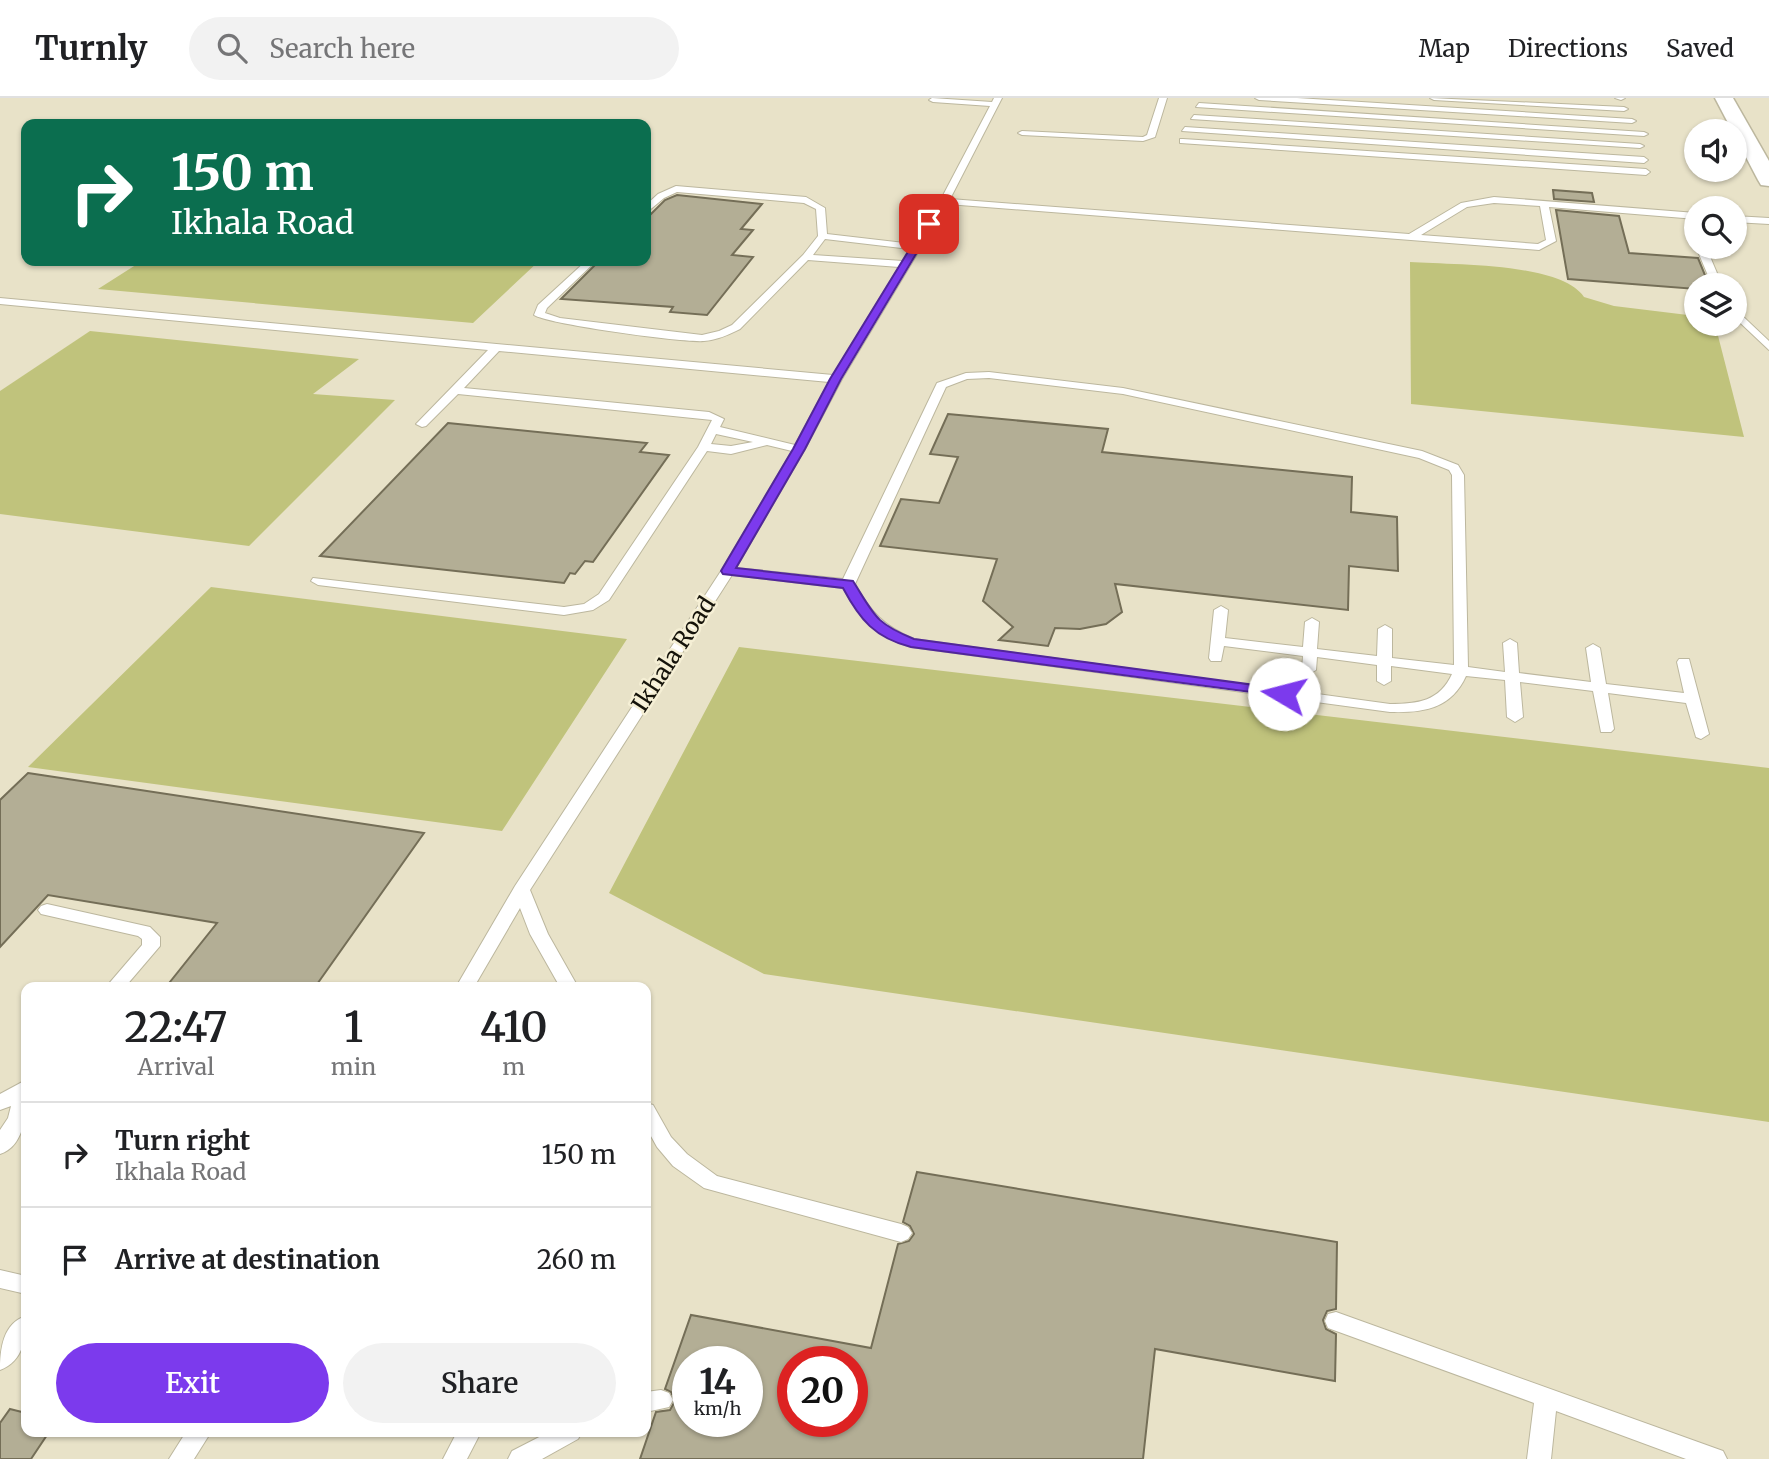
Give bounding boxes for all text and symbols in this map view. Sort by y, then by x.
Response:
search box [189,17,679,80]
text: Turnly [35,28,147,69]
icon: search [213,29,251,67]
text: Search here [269,32,415,65]
text: Map [1419,33,1470,64]
text: Directions [1508,33,1628,64]
text: Saved [1666,33,1734,64]
map controls [1684,119,1747,336]
button: sound [1684,119,1747,182]
text: 150 m [171,142,314,203]
icon: right [56,147,147,238]
pin [899,194,959,254]
button: search [1684,196,1747,259]
text: Ikhala Road [171,203,354,243]
icon: arrive [910,205,948,243]
button: layers [1684,273,1747,336]
street label: Ikhala Road [625,591,721,717]
position arrow [1247,657,1321,731]
text: 22:47 [124,1001,228,1053]
text: 1 [344,1001,363,1053]
text: 410 [480,1001,548,1053]
text: Arrival [138,1052,214,1081]
text: min [331,1052,376,1081]
text: m [502,1052,525,1081]
text: Turn right [115,1124,250,1157]
icon: right [56,1136,94,1174]
text: 150 m [542,1138,616,1171]
text: Ikhala Road [115,1157,246,1186]
icon: arrive [56,1241,94,1279]
text: Arrive at destination [115,1243,380,1276]
text: 260 m [537,1243,616,1276]
button: Exit [56,1343,329,1423]
button: Share [343,1343,616,1423]
speed limit sign: 20 [777,1346,868,1437]
text: 14 [699,1360,736,1404]
text: km/h [694,1397,741,1420]

